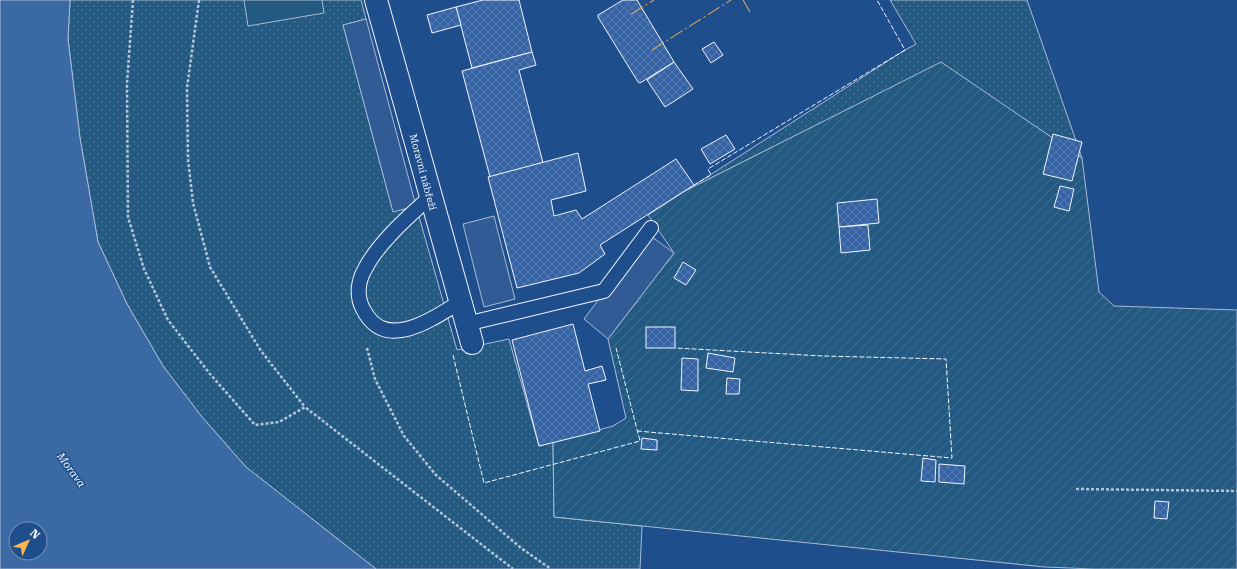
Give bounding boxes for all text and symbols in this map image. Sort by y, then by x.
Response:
street label: Moravní nábřeží [408,133,438,211]
water label: Morava [54,449,88,490]
north arrow [8,521,48,561]
text: N [27,527,43,542]

